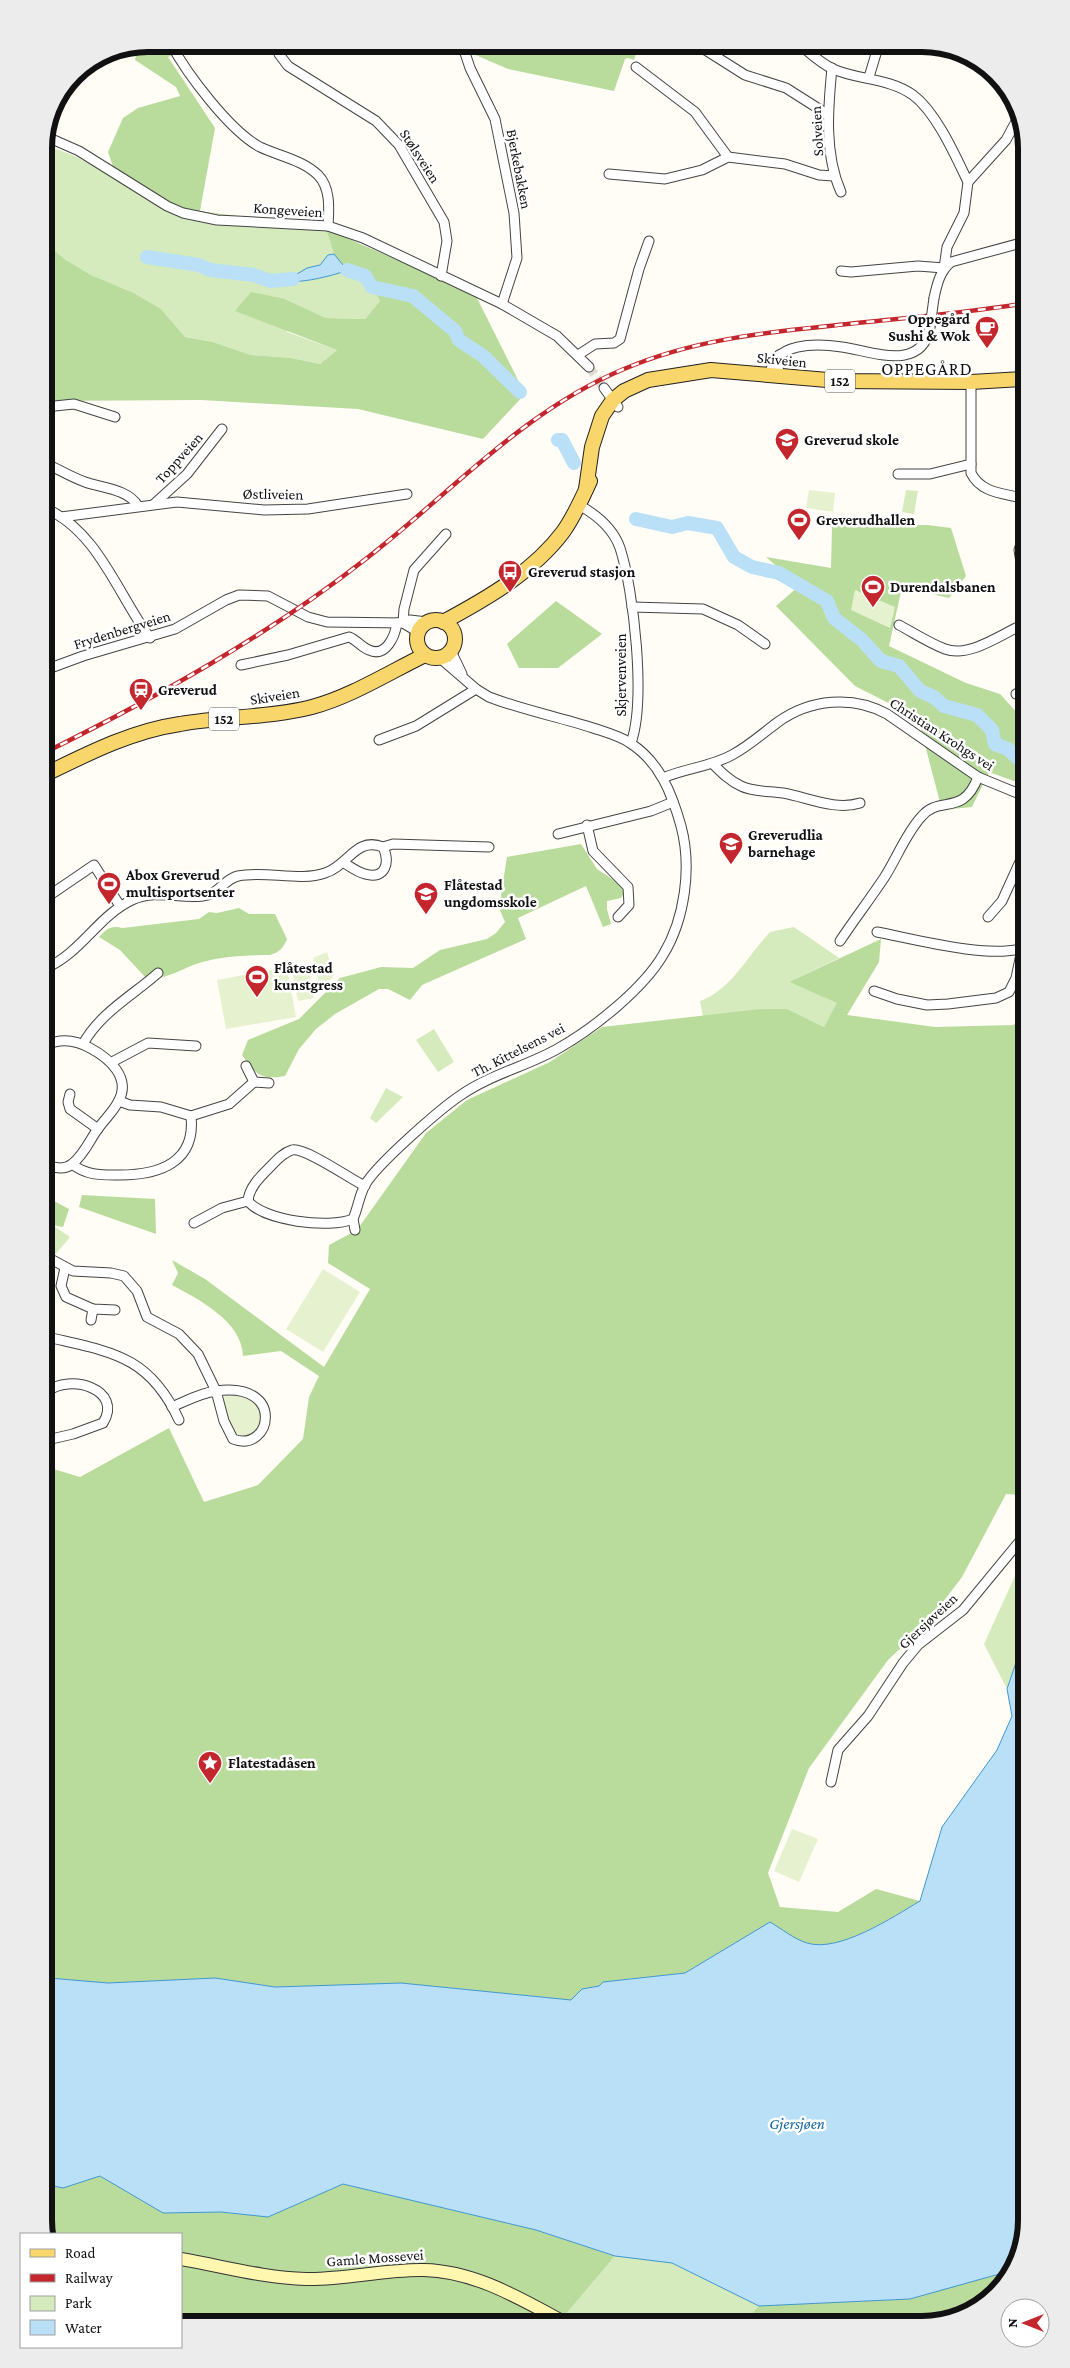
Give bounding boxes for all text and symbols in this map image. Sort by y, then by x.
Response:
street label: Solveien [808,105,826,157]
street label: Stølsveien [397,126,443,186]
street label: Bjerkebakken [502,128,535,210]
street label: Kongeveien [253,200,323,221]
place label: Oppegård Sushi & Wok [888,311,971,344]
cafe icon: Oppegård Sushi & Wok [974,315,1000,349]
street label: Skiveien [756,349,808,371]
district label: OPPEGÅRD [881,359,973,379]
road number: 152 [825,370,855,392]
school or university icon: Greverud skole [774,427,800,461]
street label: Toppveien [152,429,207,487]
place label: Greverud skole [804,432,899,448]
street label: Østliveien [243,485,303,503]
sports icon: Greverudhallen [786,507,812,541]
place label: Greverudhallen [816,512,916,528]
bus stop icon: Greverud stasjon [497,559,523,593]
place label: Greverud stasjon [528,564,636,581]
sports icon: Durendalsbanen [860,574,886,608]
place label: Durendalsbanen [890,579,996,595]
street label: Frydenbergveien [72,608,173,653]
street label: Skjervenveien [613,633,630,717]
station icon: Greverud [128,677,154,711]
place label: Greverud [158,682,218,698]
street label: Skiveien [249,684,301,708]
street label: Christian Krohgs vei [886,694,997,775]
road number: 152 [209,708,239,731]
place label: Greverudlia barnehage [747,827,824,860]
school or university icon: Greverudlia barnehage [718,831,744,865]
place label: Abox Greverud multisportsenter [125,867,235,900]
sports icon: Abox Greverud multisportsenter [96,871,122,905]
place label: Flåtestad ungdomsskole [444,877,537,910]
school or university icon: Flåtestad ungdomsskole [413,881,439,915]
place label: Flåtestad kunstgress [274,960,343,993]
sports icon: Flåtestad kunstgress [244,964,270,998]
street label: Th. Kittelsens vei [469,1020,567,1080]
street label: Gjersjøveien [895,1590,961,1653]
place icon: Flatestadåsen [197,1750,223,1784]
place label: Flatestadåsen [228,1755,316,1771]
water label: Gjersjøen [769,2115,825,2133]
legend [20,2233,182,2348]
text: Road [65,2245,96,2261]
street label: Gamle Mossevei [326,2247,424,2269]
text: Railway [65,2270,113,2287]
text: Park [65,2295,92,2311]
north arrow [1000,2298,1050,2348]
text: N [1004,2318,1020,2328]
text: Water [65,2320,102,2336]

